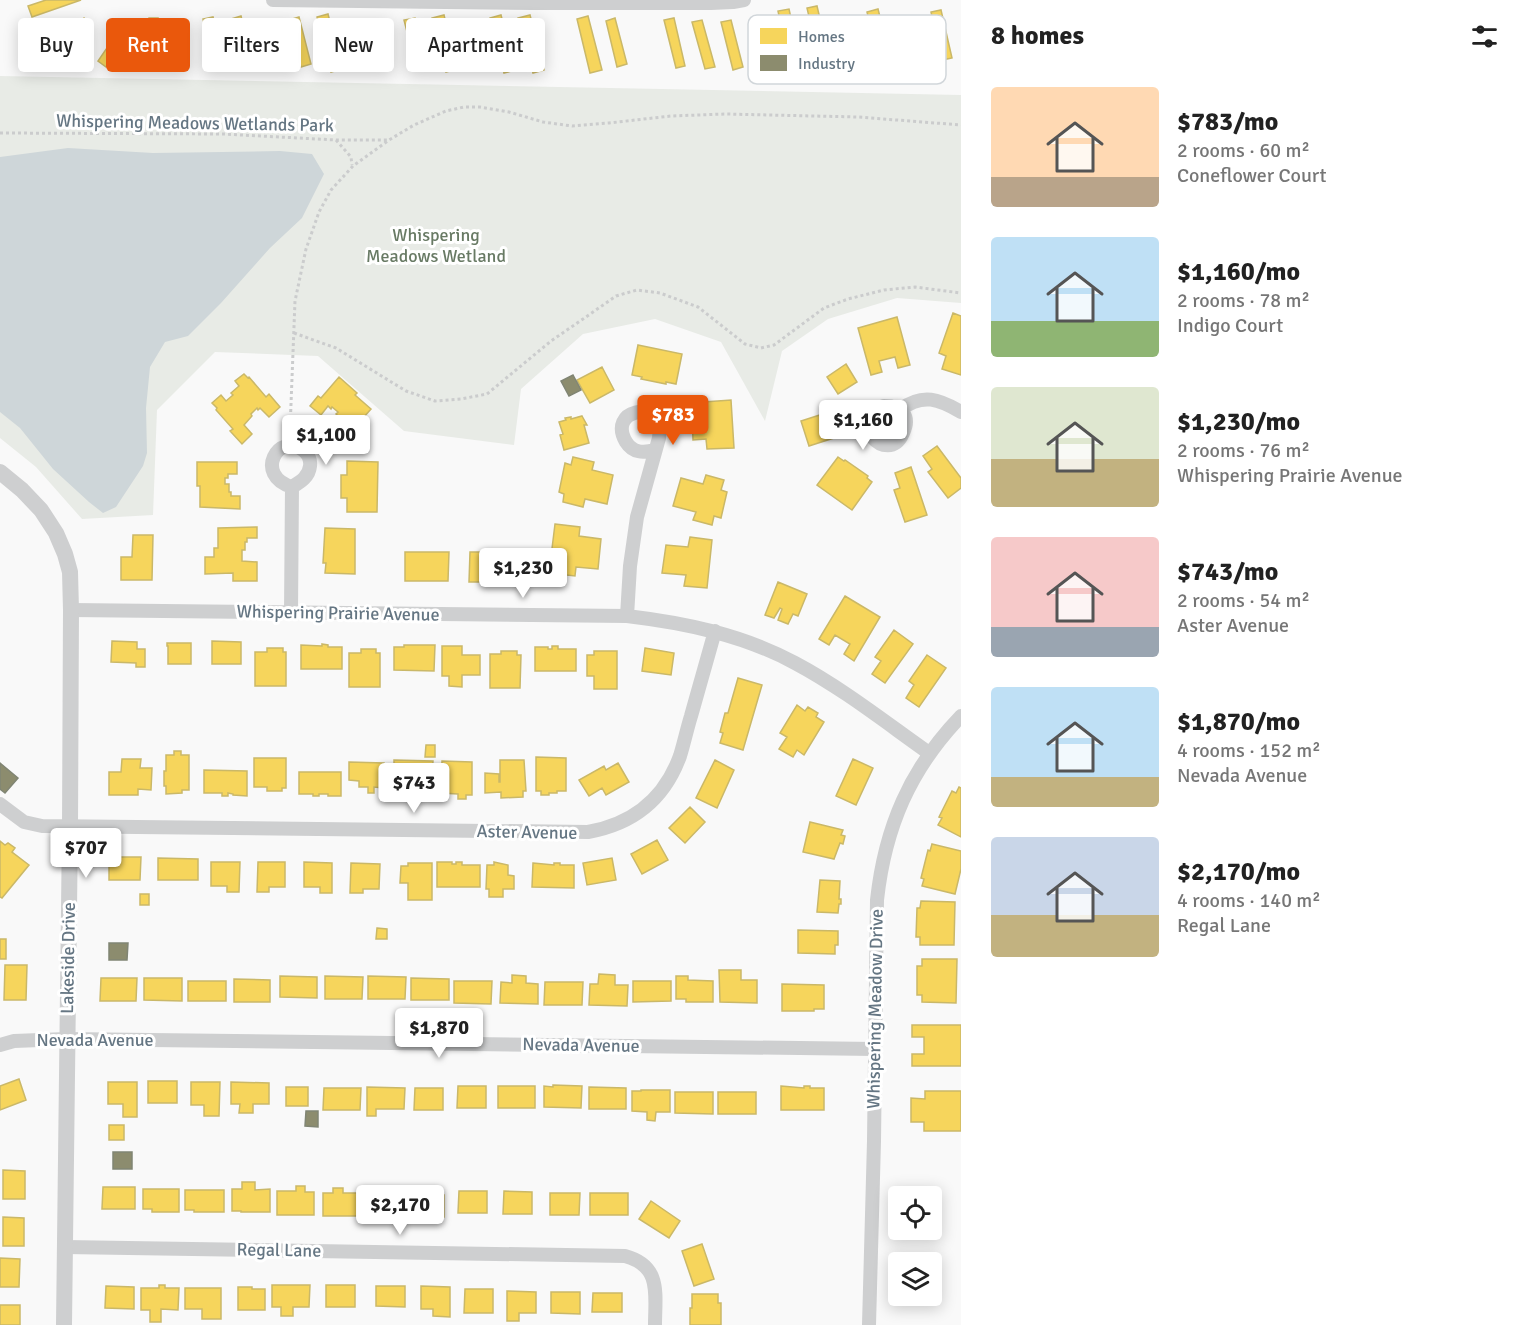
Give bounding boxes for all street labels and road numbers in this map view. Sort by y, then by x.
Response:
street label: Whispering Meadows Wetlands Park [56,110,334,136]
street label: Whispering Prairie Avenue [236,600,440,626]
street label: Aster Avenue [476,820,578,844]
street label: Lakeside Drive [56,902,80,1014]
street label: Whispering Meadow Drive [862,909,888,1109]
street label: Nevada Avenue [36,1029,154,1051]
street label: Nevada Avenue [522,1033,640,1057]
street label: Regal Lane [237,1238,321,1262]

